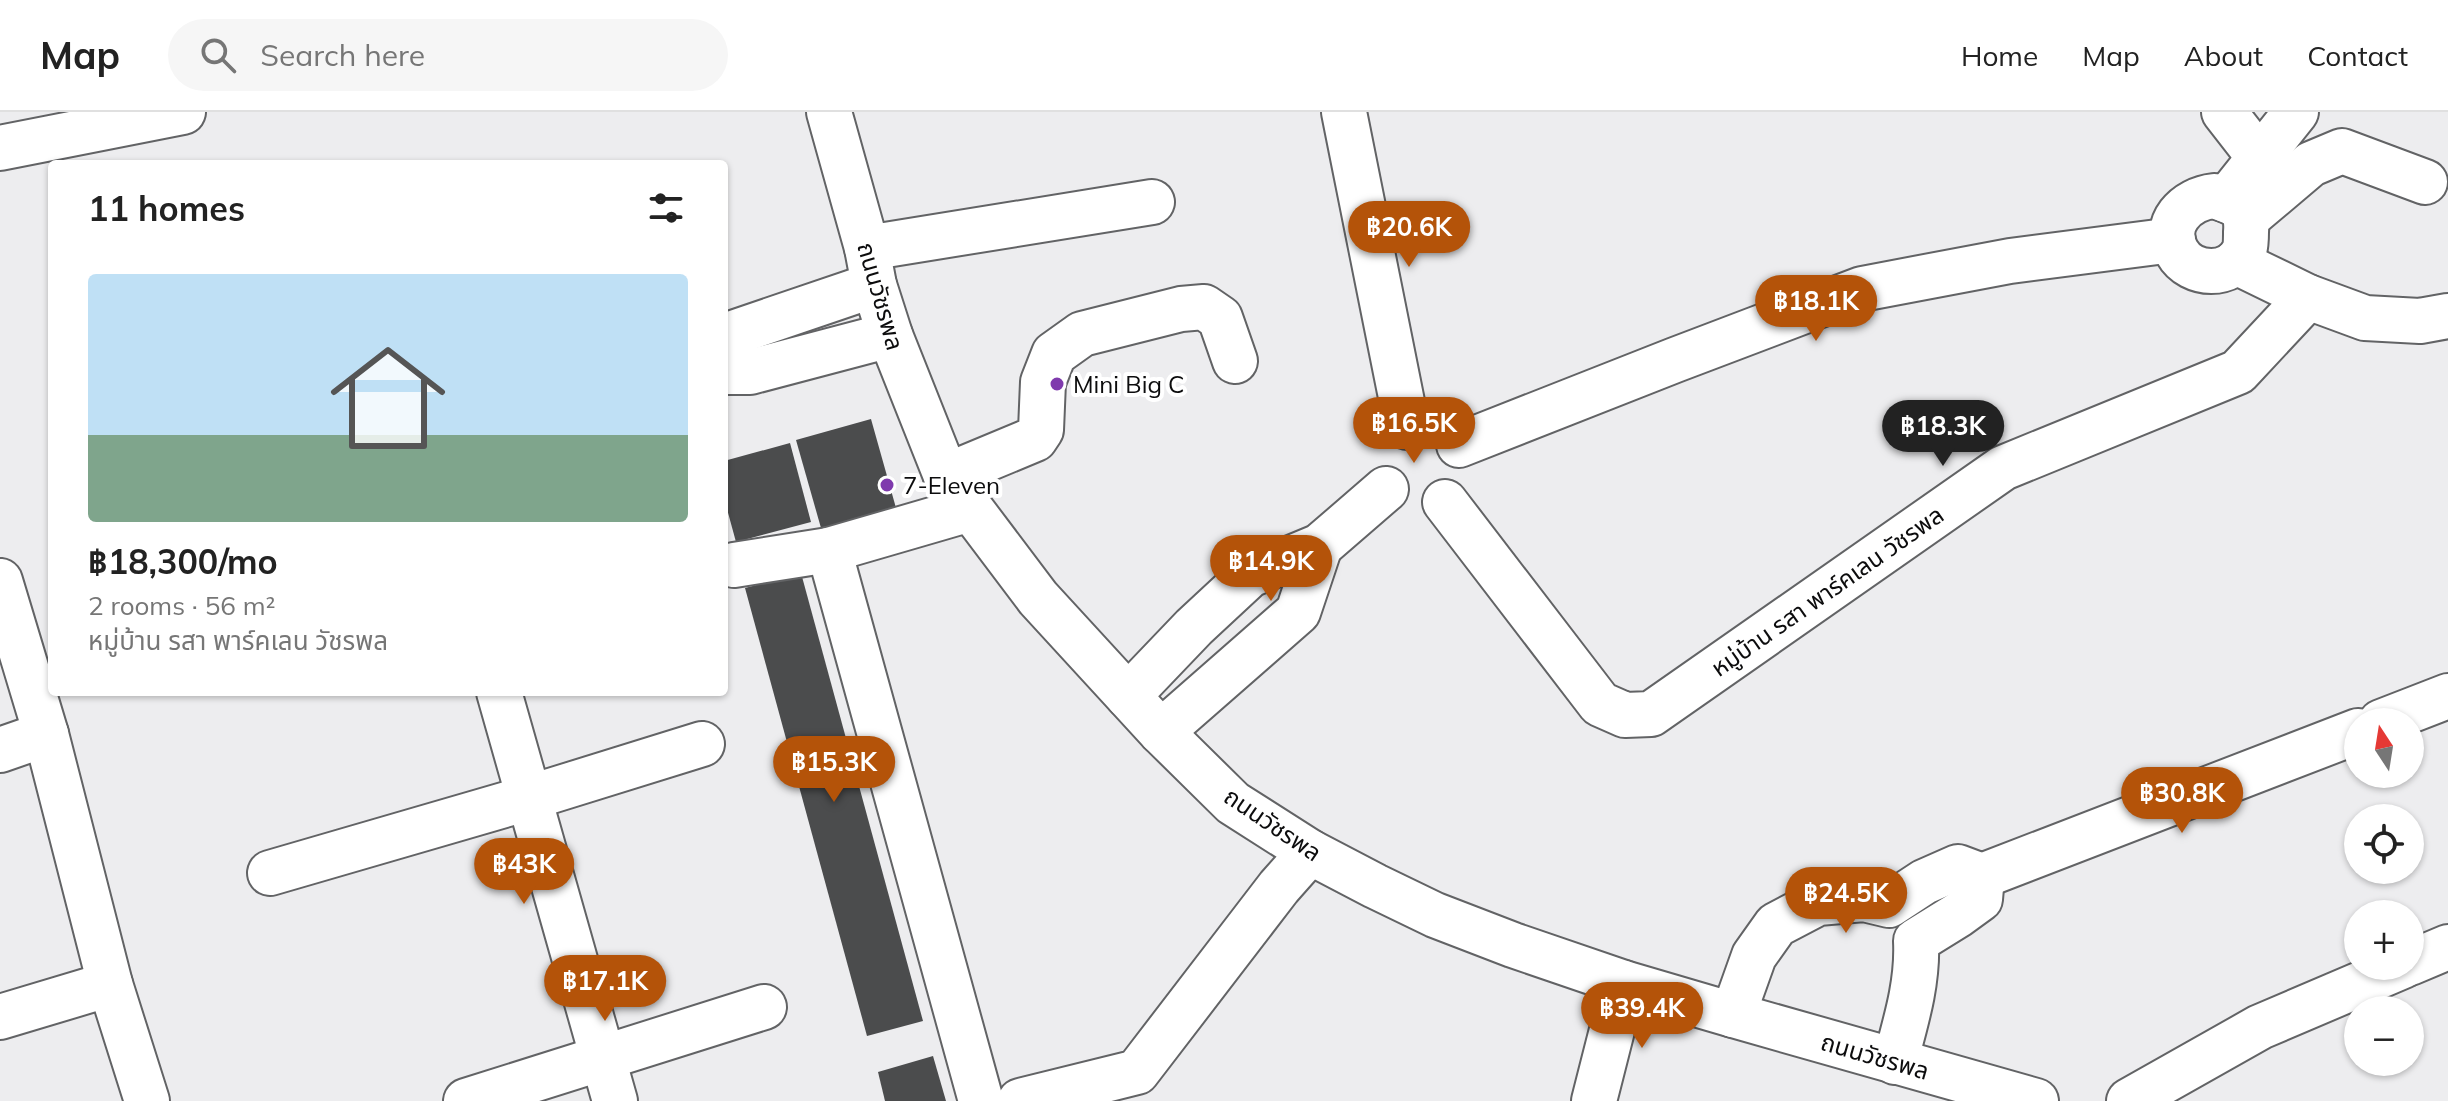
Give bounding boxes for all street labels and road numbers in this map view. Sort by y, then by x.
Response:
street label: ถนนวัชรพล [851,239,911,353]
street label: หมู่บ้าน รสา พาร์คเลน วัชรพล [1705,499,1950,684]
street label: ถนนวัชรพล [1219,781,1327,867]
street label: ถนนวัชรพล [1818,1026,1932,1086]

